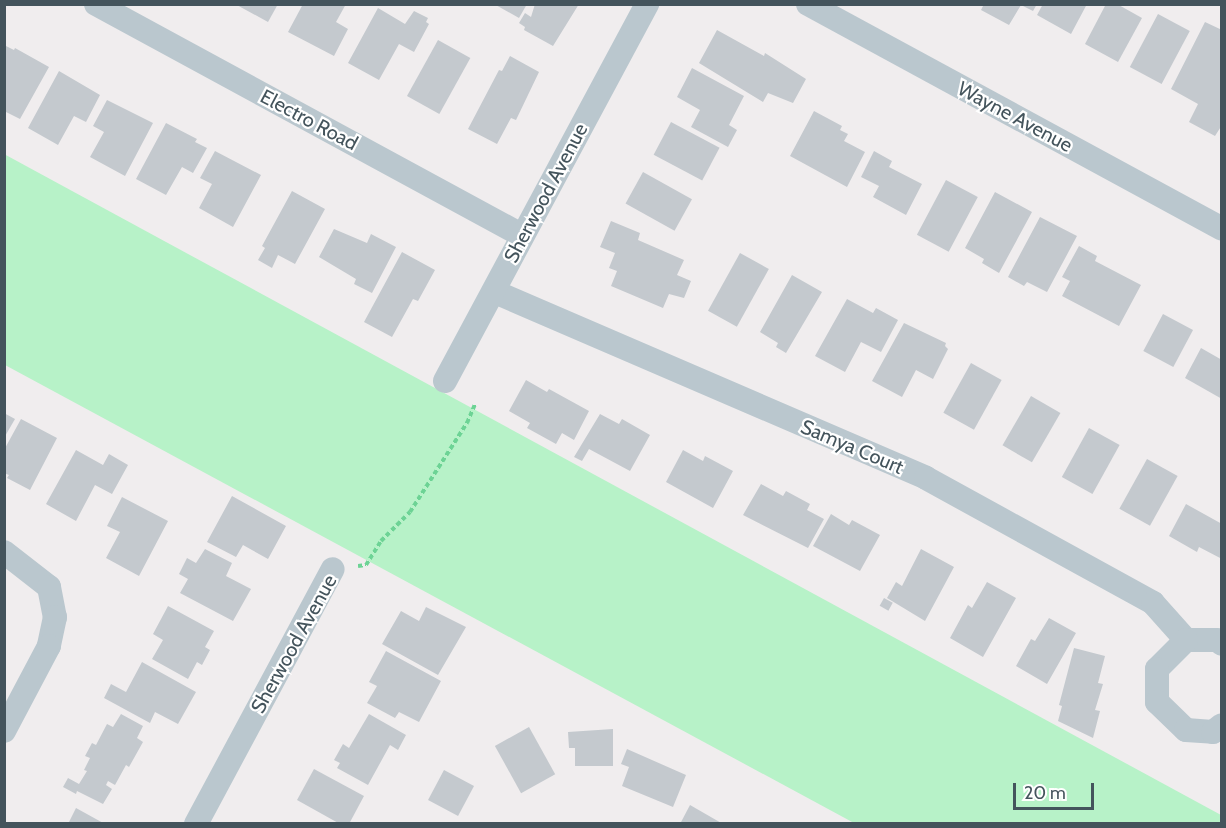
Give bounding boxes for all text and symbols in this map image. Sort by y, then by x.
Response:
street label: Wayne Avenue [953,77,1077,157]
street label: Electro Road [256,84,362,156]
street label: Sherwood Avenue [499,119,593,267]
street label: Samya Court [797,415,907,479]
street label: Sherwood Avenue [246,571,342,717]
scale bar [1016,771,1097,809]
text: 20 m [1024,782,1066,804]

